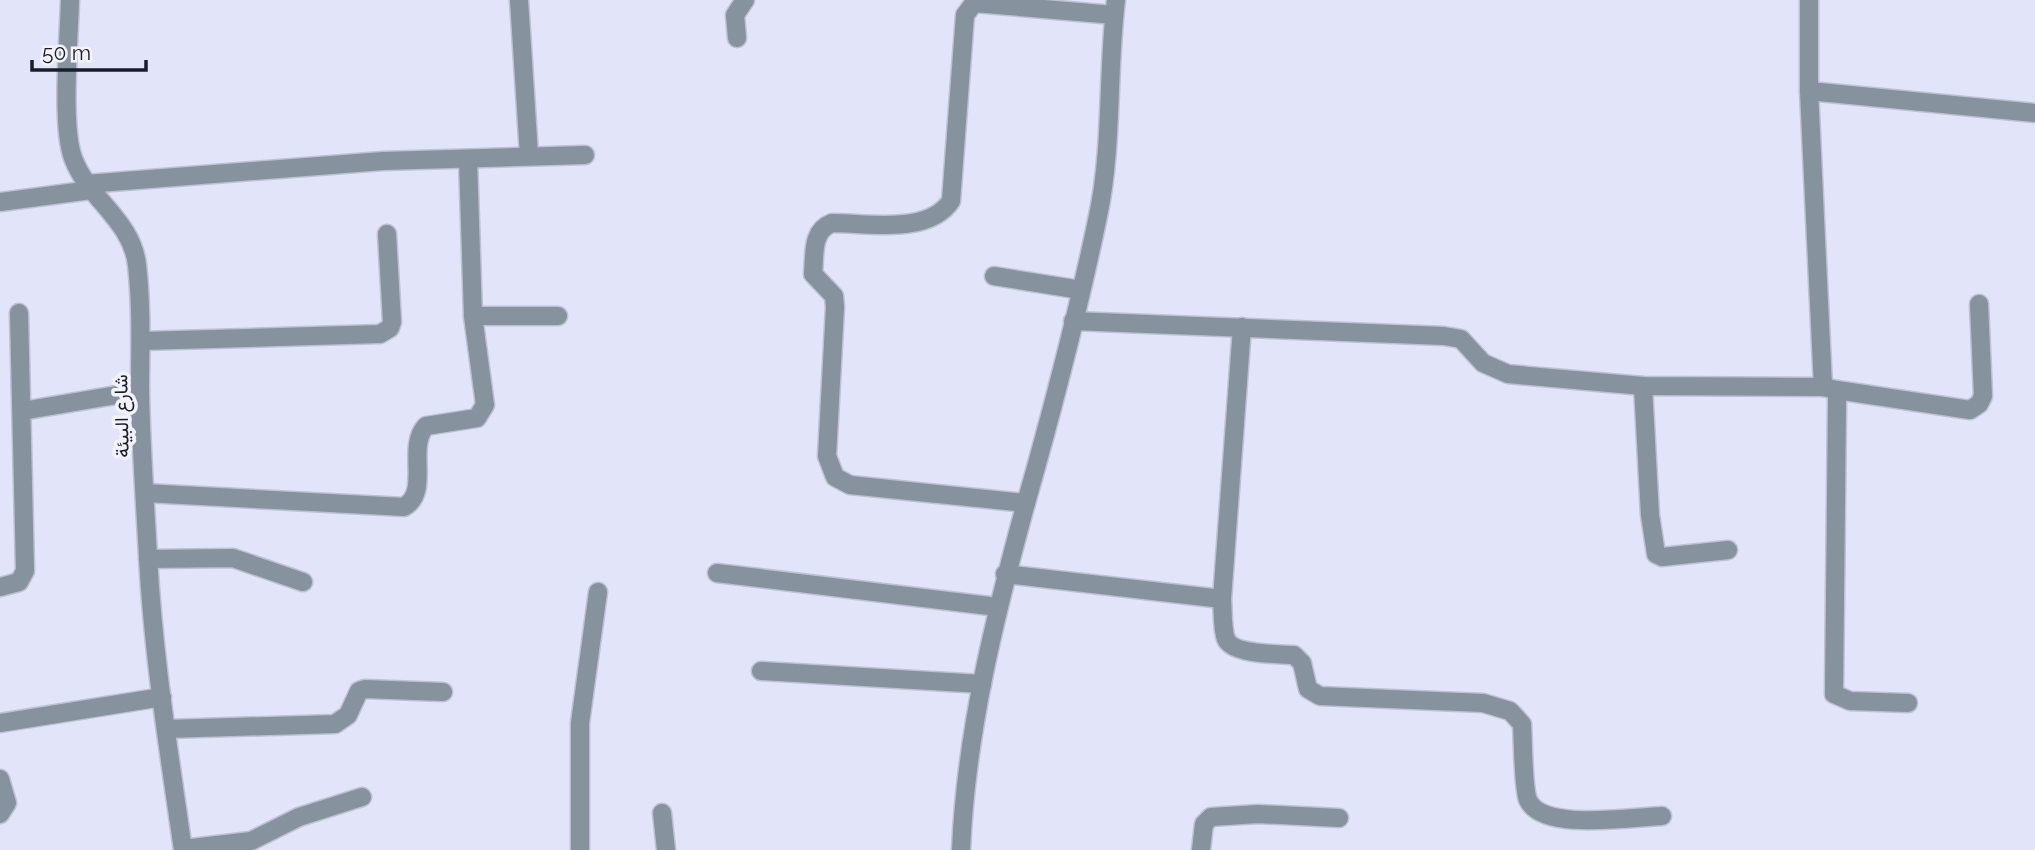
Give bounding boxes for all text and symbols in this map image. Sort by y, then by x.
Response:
scale bar [32,28,145,72]
text: 50 m [42,40,91,65]
street label: شارع البيئة [109,374,135,458]

